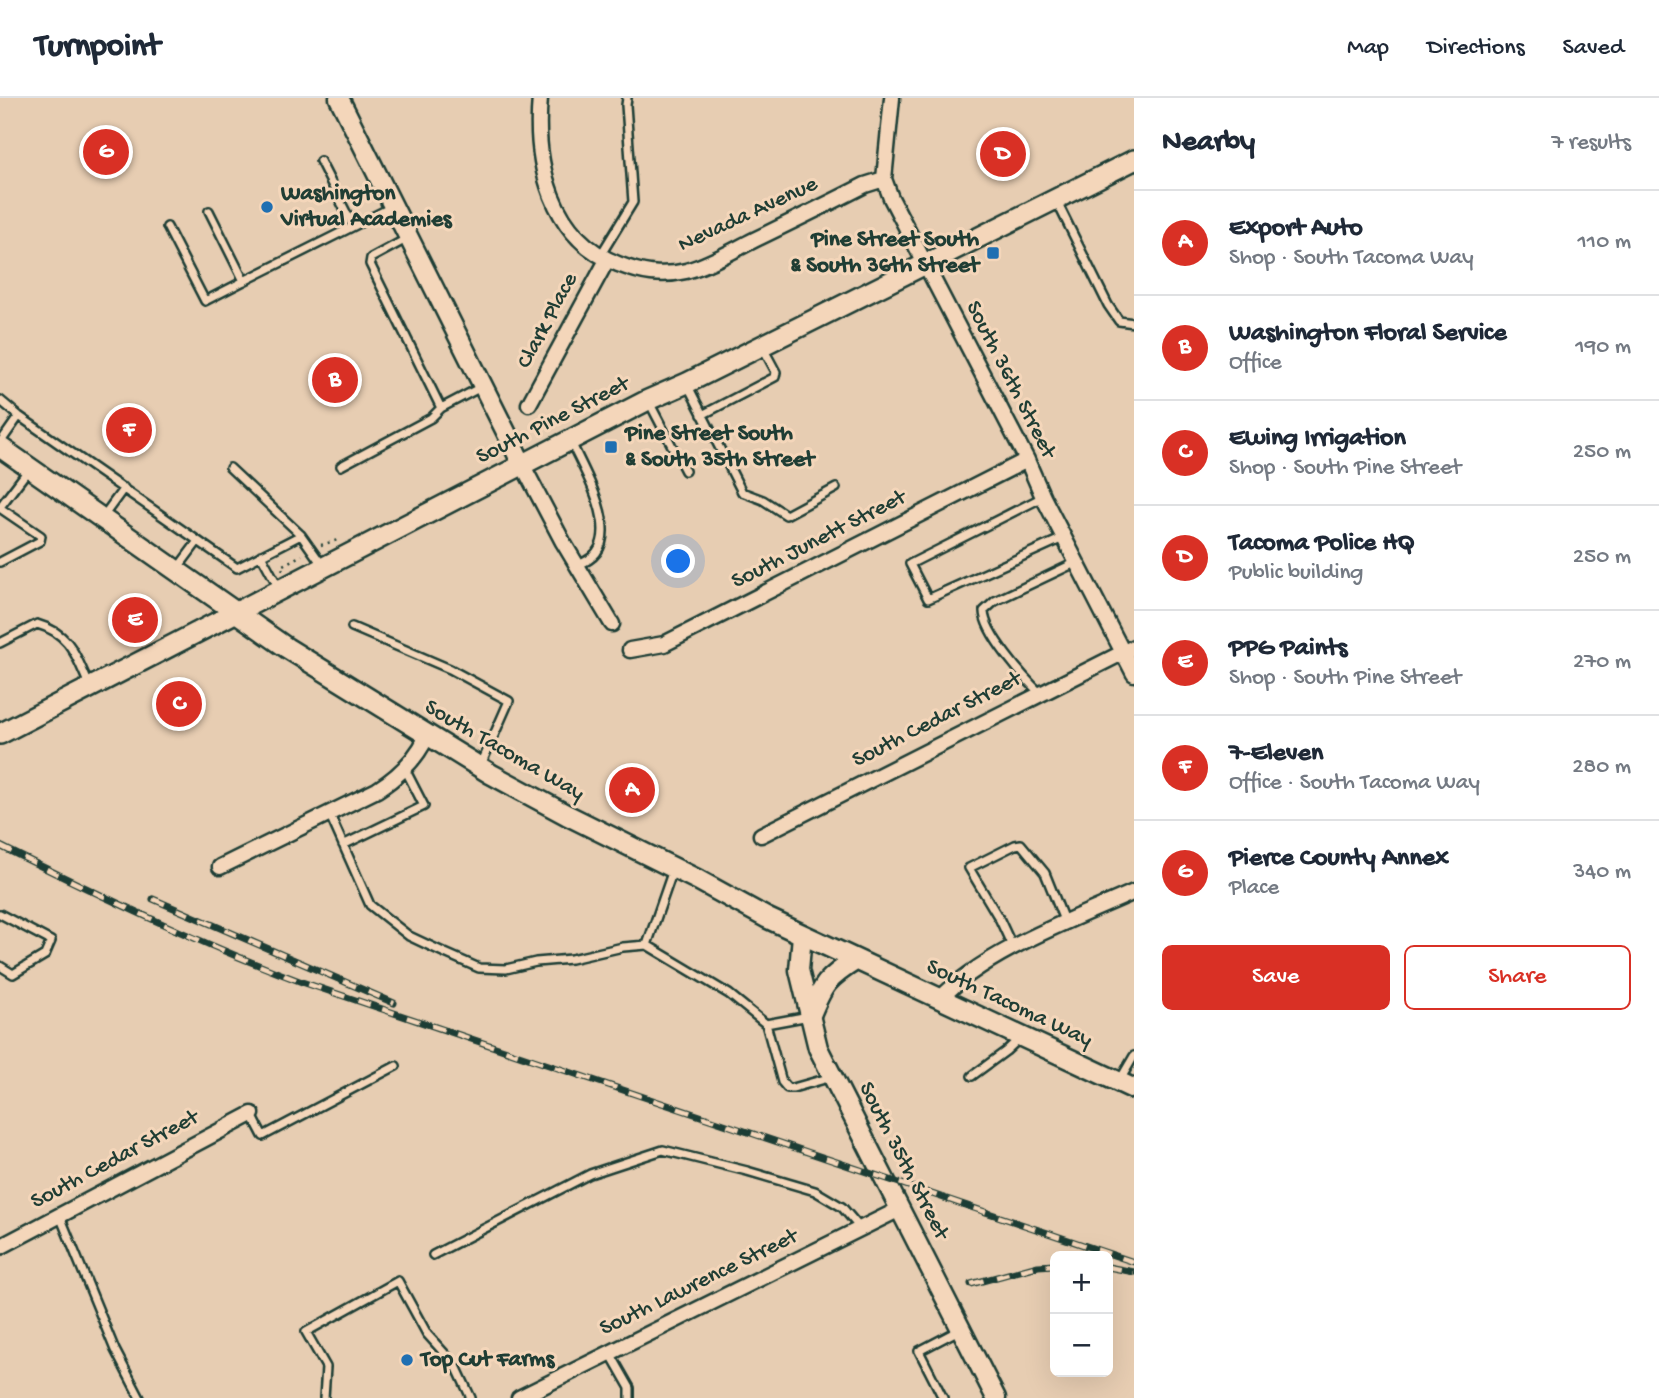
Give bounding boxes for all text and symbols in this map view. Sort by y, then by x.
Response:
text: Turnpoint [35,29,160,67]
text: Map [1347,34,1389,63]
text: Directions [1427,34,1525,63]
text: Saved [1563,34,1624,63]
pin: G [83,126,129,178]
text: Nearby [1162,126,1255,161]
pin: D [980,128,1026,180]
text: 7 results [1551,130,1631,157]
street label: Nevada Avenue [674,170,823,259]
place label: Washington Virtual Academies [280,181,453,234]
marker: Washington Virtual Academies [259,199,275,215]
text: Export Auto [1229,214,1363,245]
place label: Pine Street South & South 36th Street [790,227,982,280]
text: A [1178,229,1192,256]
text: 110 m [1578,229,1631,256]
marker: Pine Street South & South 36th Street [985,245,1001,261]
text: Shop · South Tacoma Way [1229,245,1474,272]
street label: Clark Place [512,268,585,373]
street label: South 36th Street [959,297,1062,465]
text: Washington Floral Service [1229,319,1507,350]
text: B [1179,334,1191,361]
text: 190 m [1575,334,1631,361]
text: Office [1229,350,1282,377]
pin: B [312,354,358,406]
street label: South Pine Street [472,370,635,471]
pin: F [106,404,152,456]
place label: Pine Street South & South 35th Street [623,421,817,474]
text: Ewing Irrigation [1229,424,1406,455]
marker: Pine Street South & South 35th Street [603,439,619,455]
text: C [1179,439,1191,466]
text: 250 m [1573,439,1631,466]
text: Shop · South Pine Street [1229,455,1461,482]
street label: South Junett Street [727,484,912,596]
text: Tacoma Police HQ [1229,529,1415,560]
your location [661,544,695,578]
text: D [1178,544,1193,571]
text: 250 m [1573,544,1631,571]
text: Public building [1229,560,1363,587]
pin: E [112,594,158,646]
text: PPG Paints [1229,634,1347,665]
text: E [1178,649,1192,676]
text: 270 m [1573,649,1631,676]
street label: South Cedar Street [848,665,1027,774]
text: Shop · South Pine Street [1229,665,1461,692]
pin: C [156,678,202,730]
street label: South Tacoma Way [419,694,589,808]
text: 7-Eleven [1229,739,1323,770]
text: F [1179,754,1191,781]
text: 280 m [1572,754,1631,781]
pin: A [609,764,655,816]
text: Office · South Tacoma Way [1229,770,1480,797]
text: Pierce County Annex [1229,844,1449,875]
text: G [1178,859,1192,886]
text: 340 m [1573,859,1631,886]
text: Place [1229,875,1279,902]
button: Save [1162,945,1390,1010]
button: Share [1404,945,1631,1010]
street label: South Tacoma Way [922,954,1096,1054]
street label: South 35th Street [852,1078,955,1246]
street label: South Cedar Street [27,1104,205,1216]
street label: South Lawrence Street [596,1223,804,1343]
map controls [1050,1251,1113,1377]
button: + [1050,1251,1113,1314]
button: − [1050,1314,1113,1377]
place label: Top Cut Farms [419,1347,556,1374]
marker: Top Cut Farms [399,1352,415,1368]

